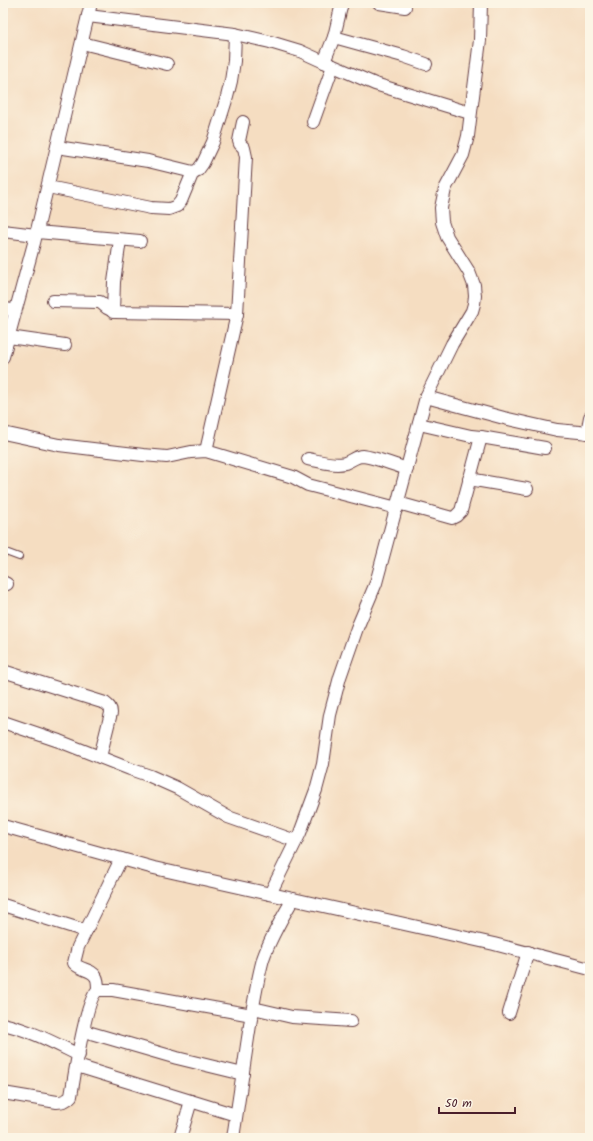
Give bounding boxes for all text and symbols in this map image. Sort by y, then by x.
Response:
scale bar [439,1089,515,1115]
text: 50 m [445,1094,472,1113]

